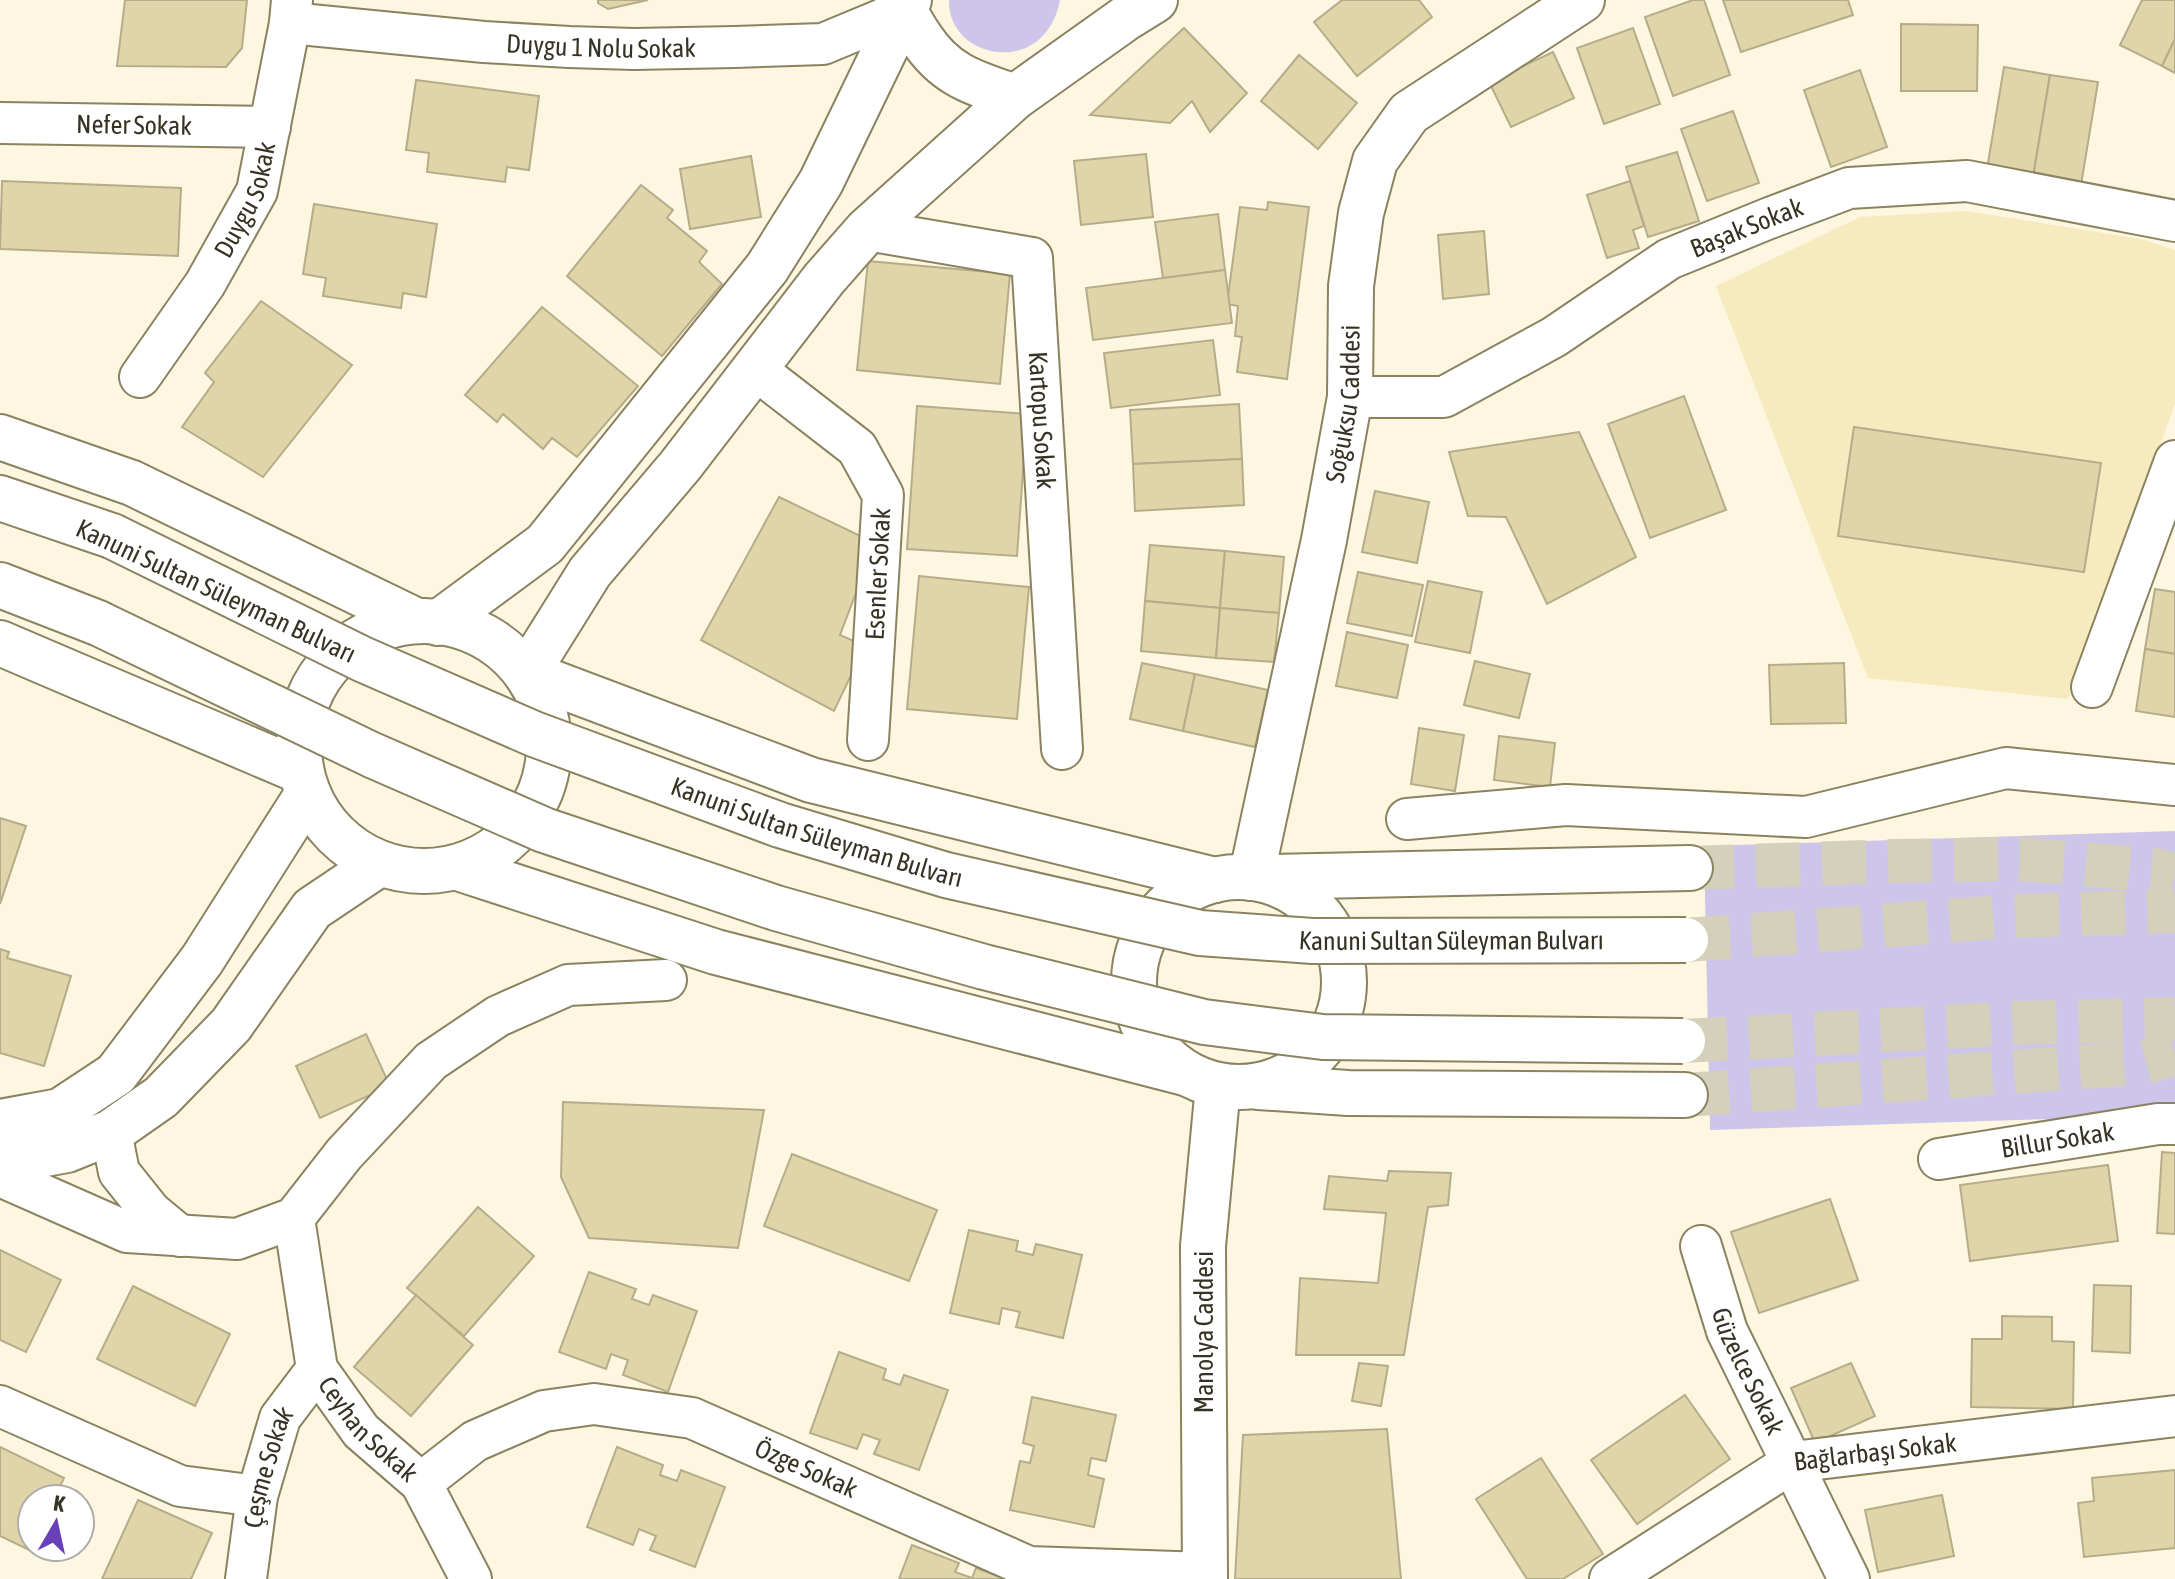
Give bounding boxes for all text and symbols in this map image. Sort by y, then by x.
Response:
street label: Duygu 1 Nolu Sokak [505,28,696,64]
street label: Nefer Sokak [76,109,192,141]
street label: Duygu Sokak [208,139,281,263]
street label: Başak Sokak [1686,192,1807,264]
street label: Soğuksu Caddesi [1320,324,1366,485]
street label: Kartopu Sokak [1023,351,1061,490]
street label: Esenler Sokak [860,507,896,641]
street label: Kanuni Sultan Süleyman Bulvarı [72,513,360,669]
street label: Kanuni Sultan Süleyman Bulvarı [667,771,965,893]
street label: Kanuni Sultan Süleyman Bulvarı [1298,925,1604,956]
street label: Billur Sokak [1999,1116,2116,1164]
street label: Manolya Caddesi [1189,1251,1219,1413]
street label: Güzelce Sokak [1706,1304,1791,1440]
street label: Ceyhan Sokak [312,1371,424,1488]
street label: Çeşme Sokak [238,1400,299,1530]
street label: Bağlarbaşı Sokak [1792,1427,1958,1477]
street label: Özge Sokak [750,1433,862,1504]
north arrow [16,1483,96,1563]
text: K [52,1490,67,1517]

